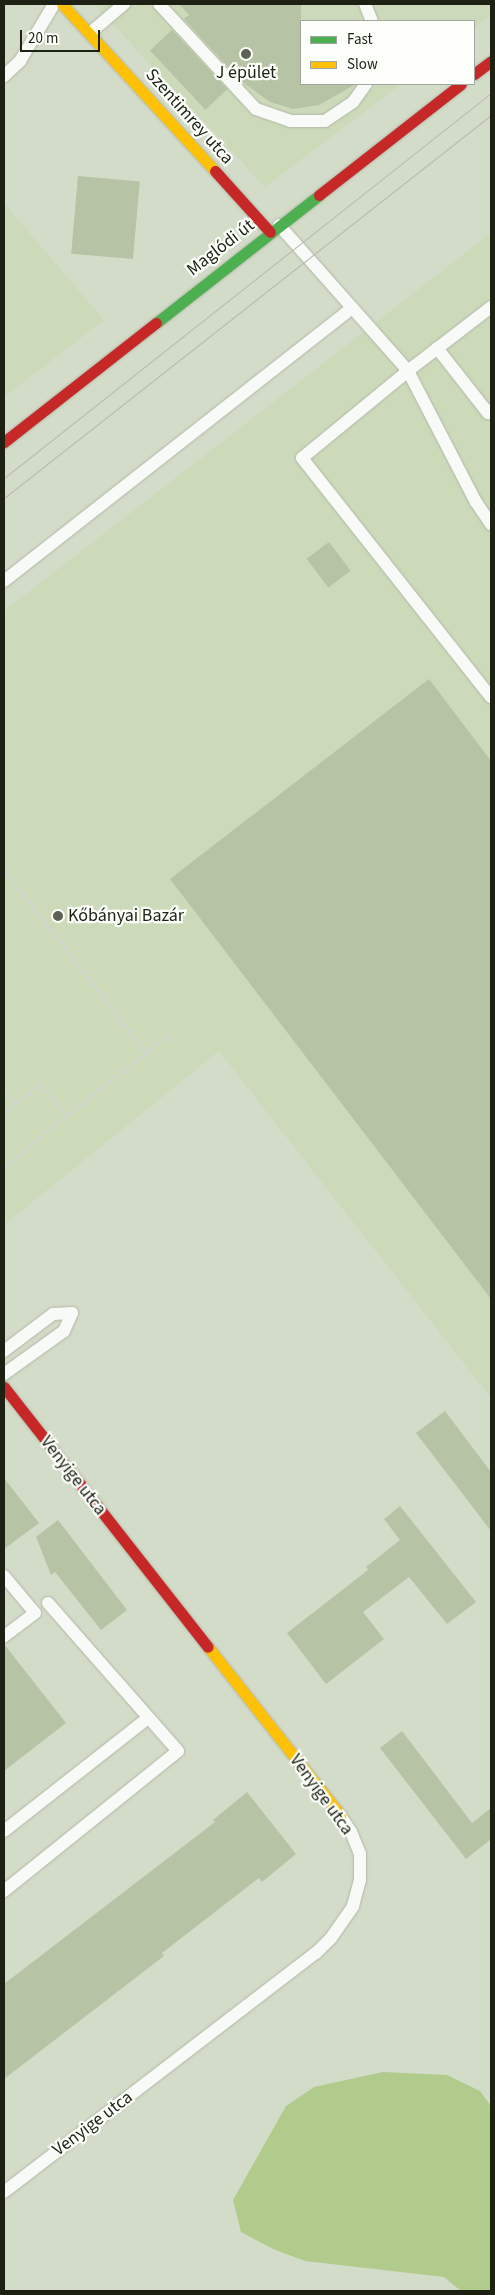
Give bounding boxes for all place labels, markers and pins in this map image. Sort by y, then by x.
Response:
marker: J épület [240,48,252,60]
place label: J épület [216,62,276,84]
place label: Kőbányai Bazár [68,905,184,927]
marker: Kőbányai Bazár [52,910,64,922]

